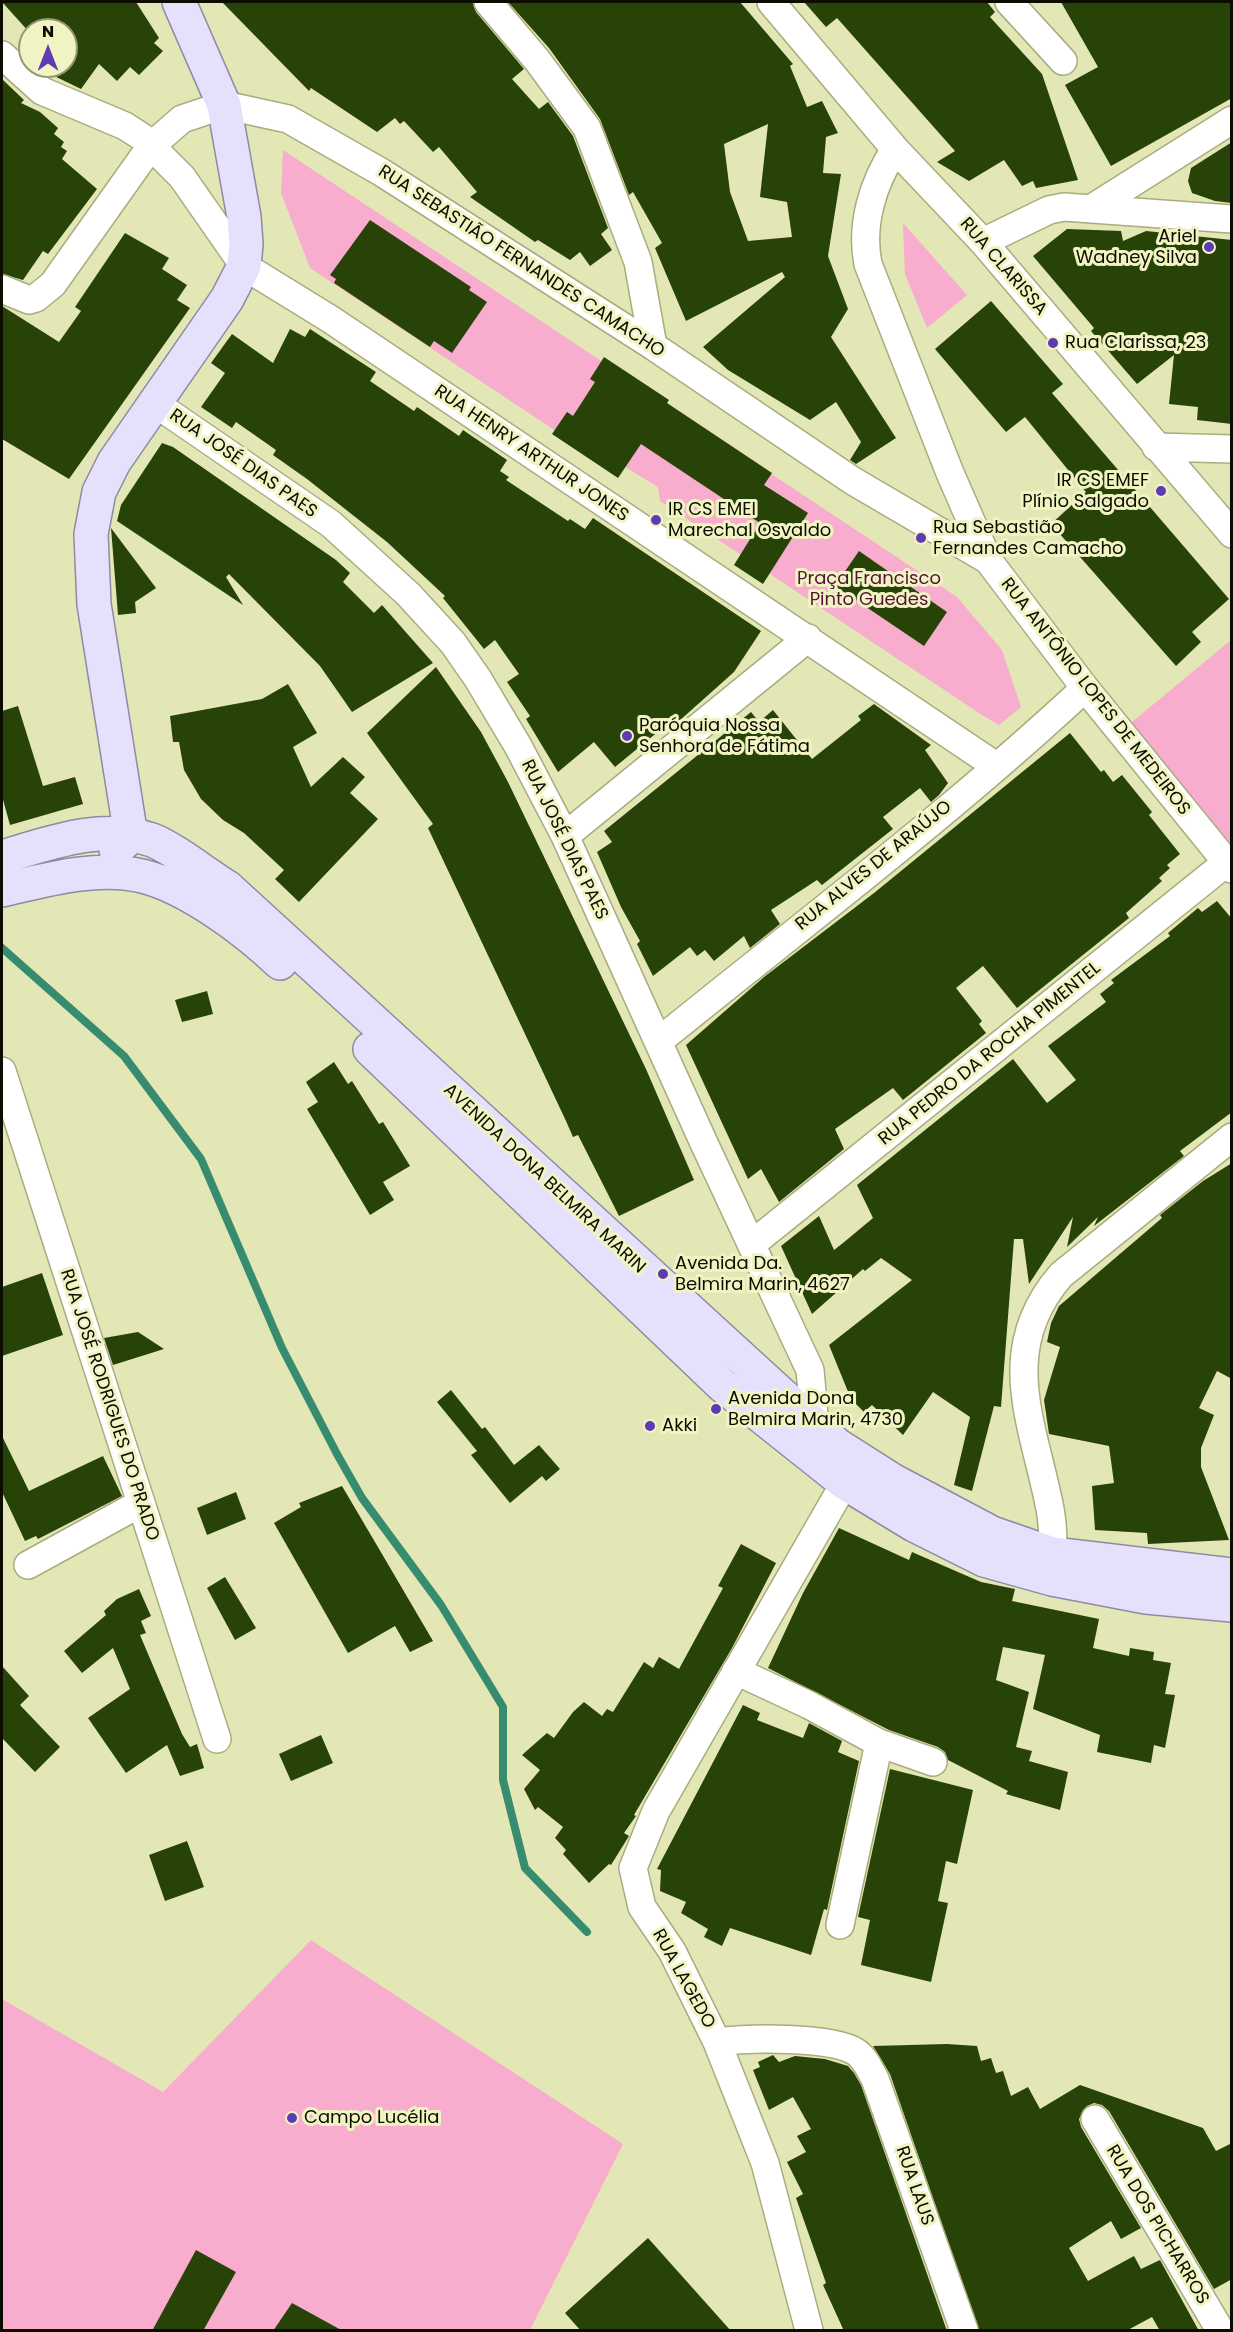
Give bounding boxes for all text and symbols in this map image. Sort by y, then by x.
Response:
north arrow [18,18,78,78]
text: N [42,20,54,43]
street label: RUA SEBASTIÃO FERNANDES CAMACHO [374,161,668,363]
street label: RUA CLARISSA [955,214,1051,320]
place label: Ariel Wadney Silva [1076,226,1197,268]
marker: Ariel Wadney Silva [1202,240,1216,254]
place label: Rua Clarissa, 23 [1065,332,1206,354]
marker: Rua Clarissa, 23 [1046,336,1060,350]
street label: RUA HENRY ARTHUR JONES [430,381,632,527]
street label: RUA JOSÉ DIAS PAES [165,405,321,523]
place label: IR CS EMEF Plínio Salgado [1022,470,1149,512]
marker: IR CS EMEF Plínio Salgado [1154,484,1168,498]
place label: IR CS EMEI Marechal Osvaldo [668,499,831,542]
marker: IR CS EMEI Marechal Osvaldo [649,513,663,527]
place label: Rua Sebastião Fernandes Camacho [933,517,1123,560]
marker: Rua Sebastião Fernandes Camacho [914,531,928,545]
park label: Praça Francisco Pinto Guedes [797,568,941,610]
street label: RUA ANTÔNIO LOPES DE MEDEIROS [996,574,1194,820]
place label: Paróquia Nossa Senhora de Fátima [639,715,810,758]
marker: Paróquia Nossa Senhora de Fátima [620,729,634,743]
street label: RUA JOSÉ DIAS PAES [516,756,612,924]
street label: RUA ALVES DE ARAÚJO [792,796,956,936]
street label: RUA PEDRO DA ROCHA PIMENTEL [875,958,1105,1150]
street label: AVENIDA DONA BELMIRA MARIN [439,1080,649,1278]
place label: Avenida Da. Belmira Marin, 4627 [675,1253,850,1296]
street label: RUA JOSÉ RODRIGUES DO PRADO [55,1266,163,1544]
marker: Avenida Da. Belmira Marin, 4627 [656,1267,670,1281]
place label: Avenida Dona Belmira Marin, 4730 [728,1388,903,1430]
marker: Avenida Dona Belmira Marin, 4730 [709,1402,723,1416]
place label: Akki [662,1415,697,1437]
marker: Akki [643,1419,657,1433]
street label: RUA LAGEDO [647,1926,719,2032]
place label: Campo Lucélia [304,2107,440,2129]
marker: Campo Lucélia [285,2111,299,2125]
street label: RUA DOS PICHARROS [1101,2141,1213,2309]
street label: RUA LAUS [890,2143,938,2229]

